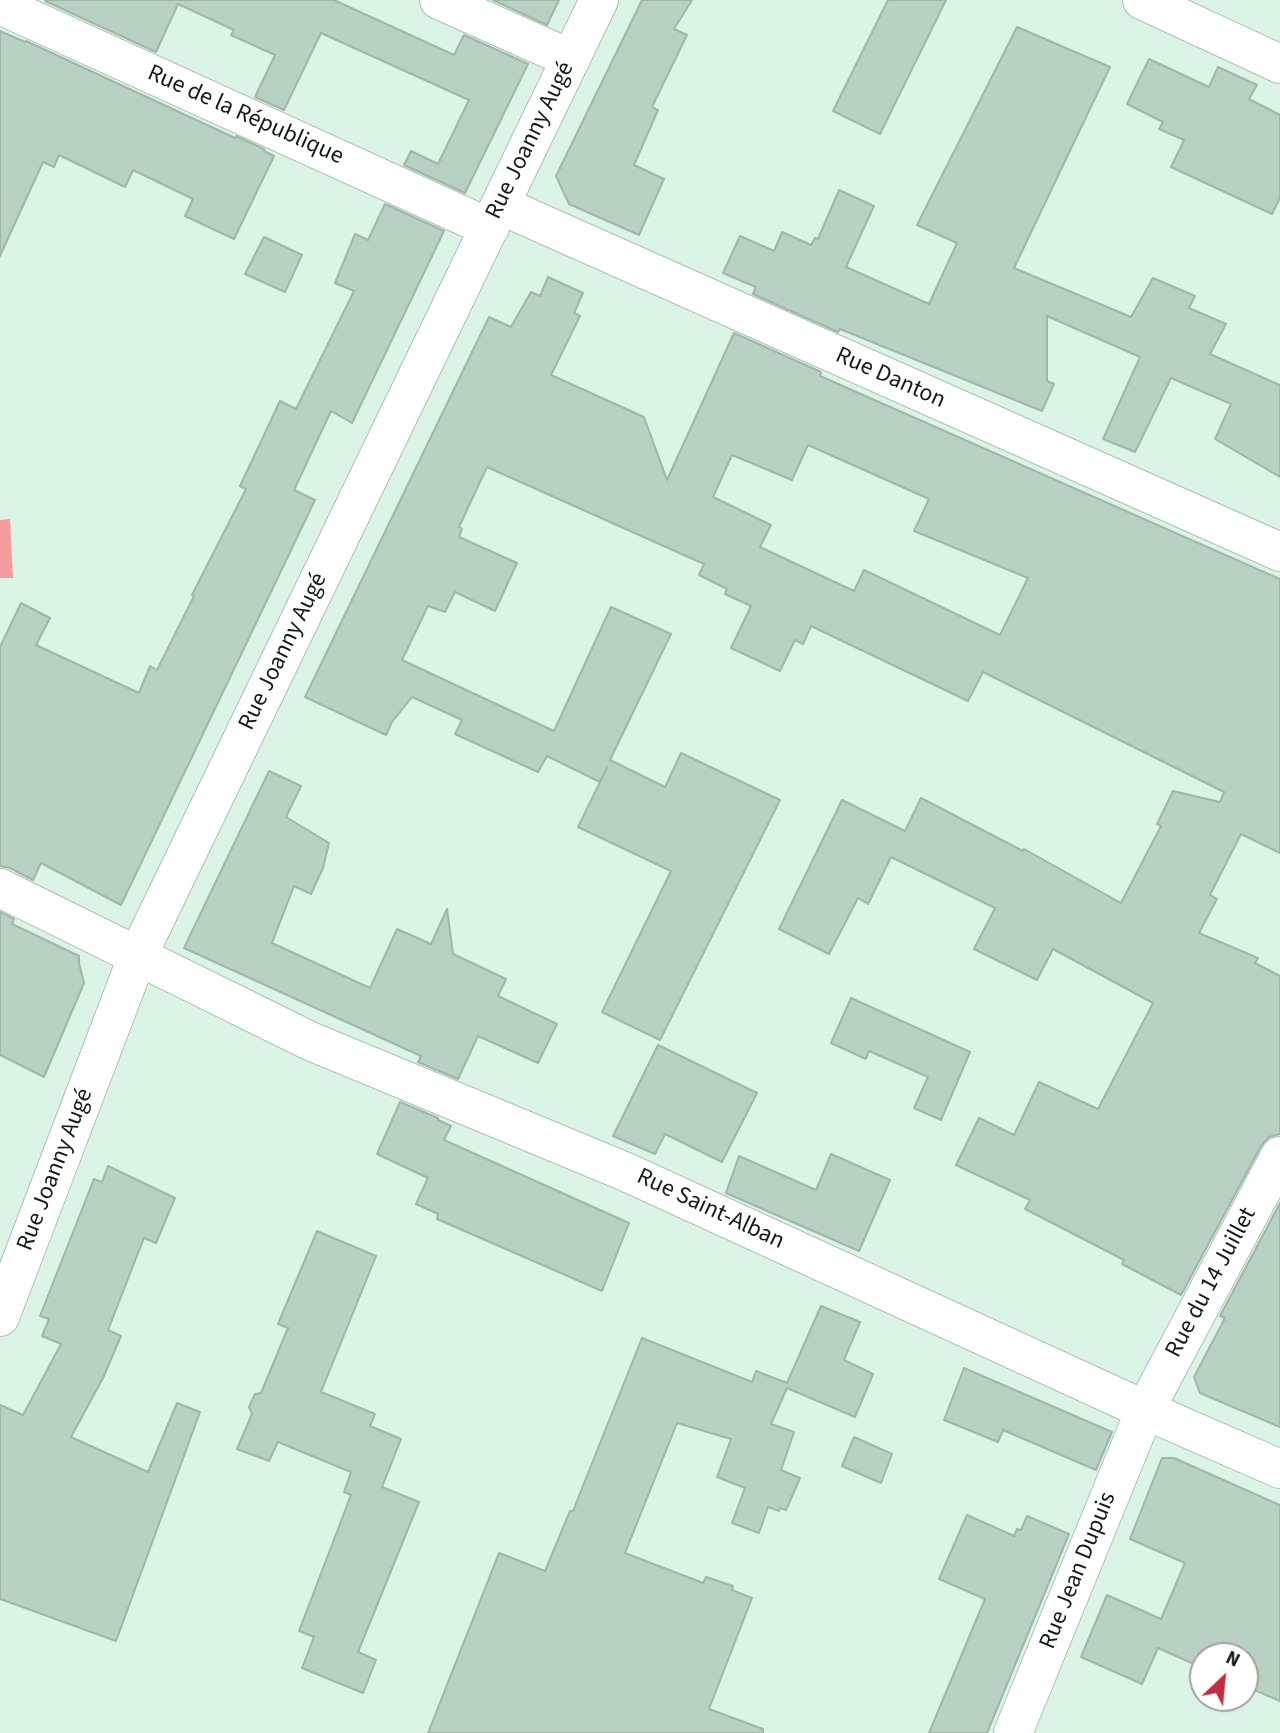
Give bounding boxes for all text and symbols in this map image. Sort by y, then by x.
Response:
street label: Rue Joanny Augé [480,58,582,224]
street label: Rue de la République [142,60,348,172]
street label: Rue Danton [831,342,949,416]
street label: Rue Joanny Augé [233,569,335,735]
street label: Rue Joanny Augé [12,1085,100,1255]
street label: Rue Saint-Alban [632,1163,788,1257]
street label: Rue du 14 Juillet [1160,1203,1264,1363]
street label: Rue Jean Dupuis [1034,1488,1124,1654]
north arrow [1189,1642,1259,1712]
text: N [1221,1645,1244,1674]

